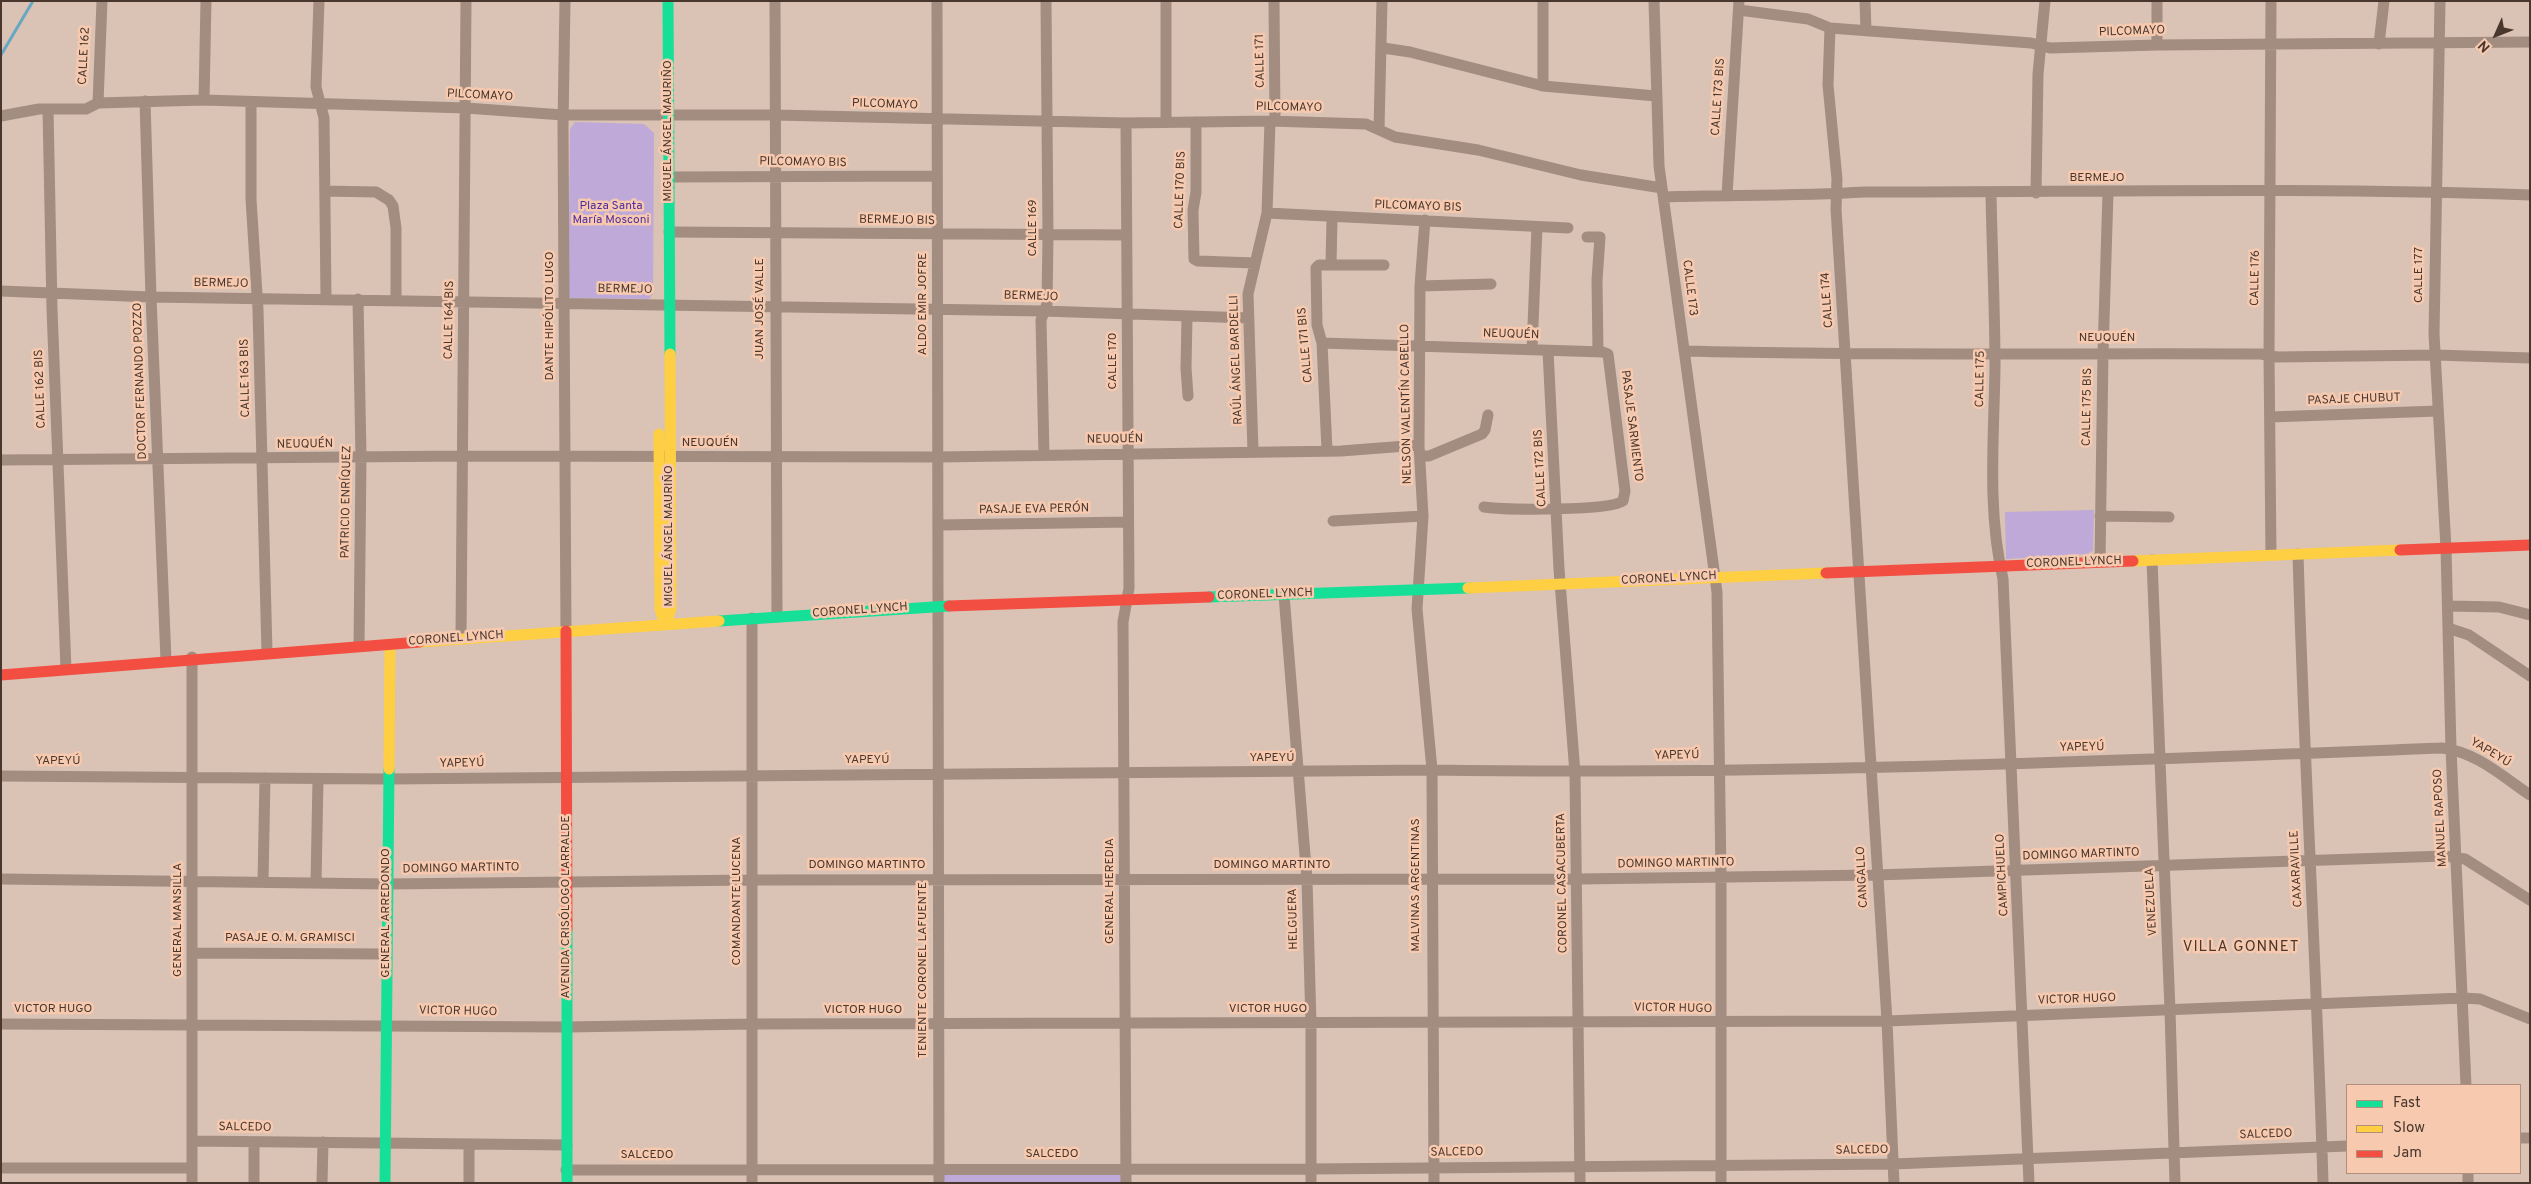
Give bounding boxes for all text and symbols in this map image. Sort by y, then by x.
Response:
north arrow [2471,10,2521,60]
street label: PILCOMAYO [2099,24,2165,40]
street label: CALLE 162 [76,27,94,85]
street label: CALLE 171 [1253,34,1269,88]
text: N [2475,36,2494,55]
street label: CALLE 173 BIS [1709,58,1729,136]
street label: MIGUEL ÁNGEL MAURIÑO [662,60,676,202]
street label: PILCOMAYO [446,87,514,105]
street label: PILCOMAYO [852,97,918,113]
street label: PILCOMAYO [1256,100,1322,116]
street label: CALLE 170 BIS [1172,151,1190,229]
street label: PILCOMAYO BIS [759,155,847,171]
street label: BERMEJO [2070,172,2124,186]
street label: PILCOMAYO BIS [1374,198,1462,216]
street label: CALLE 169 [1027,199,1041,257]
park label: Plaza Santa María Mosconi [573,200,649,228]
street label: BERMEJO BIS [859,213,935,229]
street label: CALLE 177 [2413,247,2427,303]
street label: CALLE 176 [2248,250,2264,306]
street label: DANTE HIPÓLITO LUGO [544,252,558,380]
street label: ALDO EMIR JOFRE [917,253,931,355]
street label: JUAN JOSÉ VALLE [754,258,768,360]
street label: CALLE 173 [1678,259,1700,317]
street label: CALLE 174 [1819,272,1837,328]
street label: BERMEJO [193,276,249,292]
street label: CALLE 164 BIS [442,280,458,360]
street label: BERMEJO [597,282,653,298]
street label: BERMEJO [1003,289,1059,305]
street label: RAÚL ÁNGEL BARDELLI [1228,295,1246,425]
street label: DOCTOR FERNANDO POZZO [131,302,151,460]
street label: CALLE 171 BIS [1296,307,1316,383]
street label: NELSON VALENTÍN CABELLO [1398,324,1416,484]
street label: NEUQUÉN [1482,327,1540,343]
street label: NEUQUÉN [2079,332,2135,346]
street label: CALLE 170 [1107,333,1121,389]
street label: CALLE 163 BIS [238,338,254,418]
street label: CALLE 162 BIS [32,349,50,429]
street label: CALLE 175 [1973,350,1989,408]
street label: CALLE 175 BIS [2080,368,2096,446]
street label: PASAJE SARMIENTO [1617,369,1645,483]
street label: PASAJE CHUBUT [2307,391,2401,409]
street label: CALLE 172 BIS [1532,429,1550,507]
street label: NEUQUÉN [1087,432,1143,448]
street label: NEUQUÉN [277,437,333,453]
street label: NEUQUÉN [682,437,738,451]
street label: PATRICIO ENRÍQUEZ [339,445,355,559]
street label: MIGUEL ÁNGEL MAURIÑO [663,465,677,607]
street label: PASAJE EVA PERÓN [979,502,1089,518]
street label: CORONEL LYNCH [2026,554,2122,572]
street label: CORONEL LYNCH [1621,569,1717,589]
street label: CORONEL LYNCH [1217,586,1313,604]
street label: CORONEL LYNCH [812,600,908,622]
street label: CORONEL LYNCH [408,628,504,650]
street label: YAPEYÚ [2467,735,2513,771]
street label: YAPEYÚ [2059,740,2105,756]
street label: YAPEYÚ [1654,748,1700,764]
street label: YAPEYÚ [1249,752,1295,766]
street label: YAPEYÚ [844,754,890,768]
street label: YAPEYÚ [35,755,81,769]
street label: YAPEYÚ [439,756,485,772]
street label: MANUEL RAPOSO [2431,768,2451,868]
street label: CORONEL CASACUBERTA [1555,813,1571,953]
street label: AVENIDA CRISÓLOGO LARRALDE [560,816,574,998]
street label: MALVINAS ARGENTINAS [1410,818,1424,952]
street label: CAXARAVILLE [2288,830,2306,908]
street label: CAMPICHUELO [1994,833,2012,917]
street label: COMANDANTE LUCENA [731,836,745,966]
street label: GENERAL HEREDIA [1104,838,1118,944]
street label: CANGALLO [1854,846,1872,908]
street label: DOMINGO MARTINTO [2022,846,2140,864]
street label: GENERAL ARREDONDO [380,848,394,978]
street label: DOMINGO MARTINTO [1617,856,1735,872]
street label: DOMINGO MARTINTO [808,859,926,873]
street label: DOMINGO MARTINTO [1213,859,1331,873]
street label: DOMINGO MARTINTO [402,861,520,877]
street label: GENERAL MANSILLA [172,863,186,977]
street label: VENEZUELA [2143,867,2161,937]
street label: TENIENTE CORONEL LAFUENTE [917,882,931,1058]
street label: HELGUERA [1286,888,1302,950]
street label: PASAJE O. M. GRAMISCI [225,932,355,946]
district label: VILLA GONNET [2181,939,2301,957]
street label: VICTOR HUGO [2038,991,2116,1009]
street label: VICTOR HUGO [1634,1001,1712,1017]
street label: VICTOR HUGO [14,1003,92,1017]
street label: VICTOR HUGO [1229,1003,1307,1017]
street label: VICTOR HUGO [419,1004,497,1020]
street label: VICTOR HUGO [824,1004,902,1018]
legend [2346,1084,2521,1174]
text: Fast [2393,1094,2421,1113]
text: Slow [2393,1119,2425,1138]
street label: SALCEDO [218,1120,272,1136]
street label: SALCEDO [2239,1127,2293,1143]
street label: SALCEDO [1835,1143,1889,1159]
text: Jam [2393,1144,2422,1163]
street label: SALCEDO [1430,1145,1484,1161]
street label: SALCEDO [1026,1148,1078,1162]
street label: SALCEDO [621,1149,673,1163]

